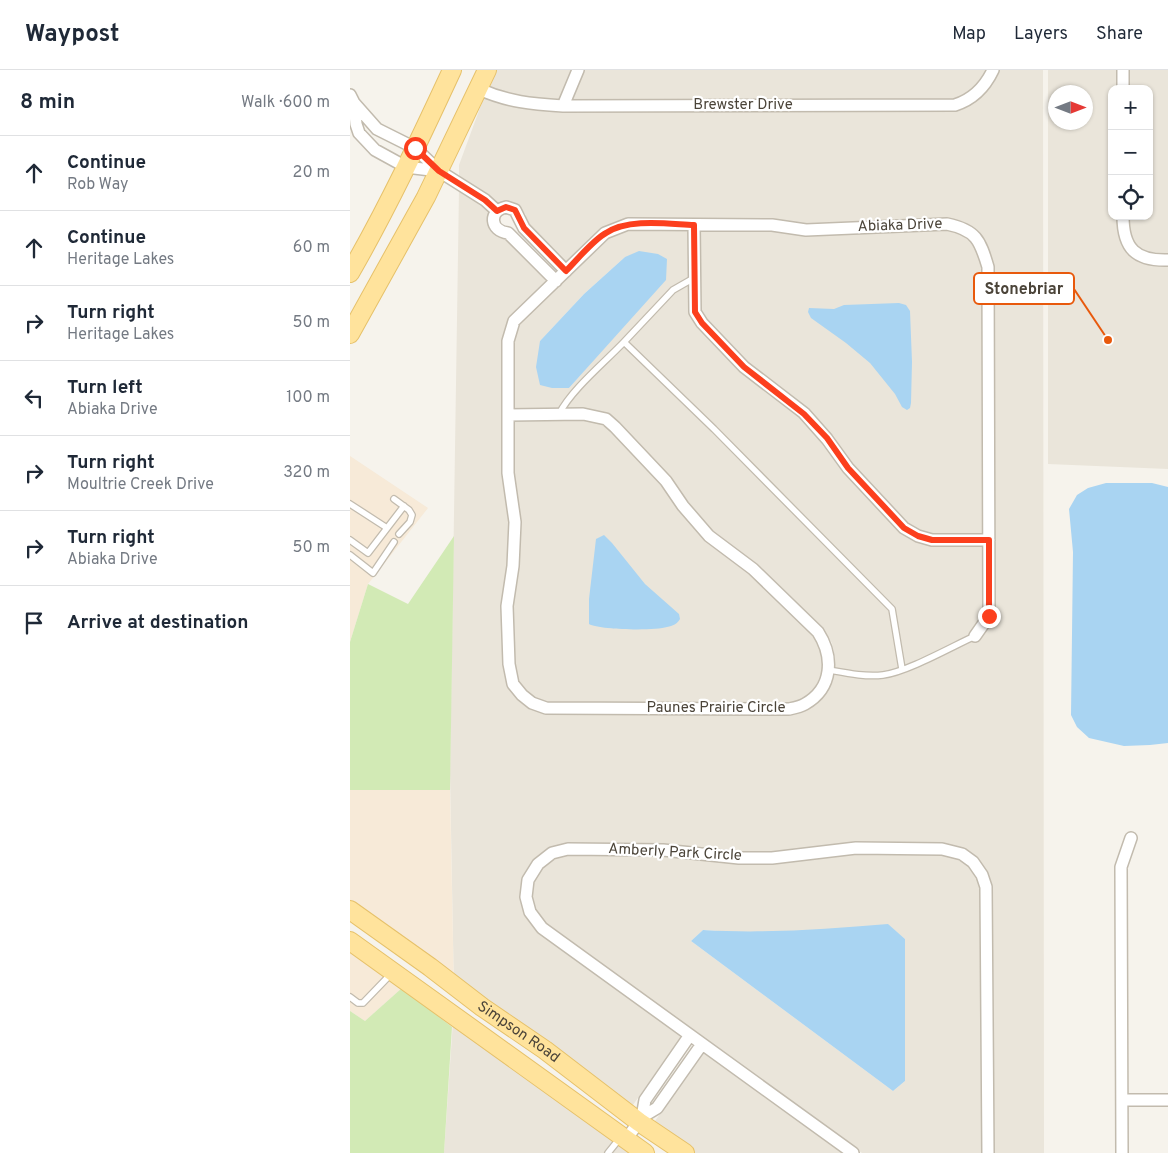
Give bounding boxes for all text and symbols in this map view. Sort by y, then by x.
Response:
text: Waypost [25,20,119,50]
text: Map [952,23,986,46]
text: Layers [1014,23,1068,46]
text: Share [1096,23,1143,46]
north arrow [1048,85,1093,130]
map controls [1108,85,1153,220]
button: + [1108,85,1153,130]
text: 8 min [20,89,75,116]
text: Walk · 600 m [241,93,330,113]
street label: Brewster Drive [693,96,793,115]
button: − [1108,130,1153,175]
route start [404,137,427,160]
text: Continue [67,151,146,175]
icon: ahead [20,159,48,187]
text: 20 m [293,163,330,183]
text: Rob Way [67,175,129,195]
button: locate [1108,175,1153,220]
street label: Abiaka Drive [857,215,943,237]
text: Continue [67,226,146,250]
icon: ahead [20,234,48,262]
text: 60 m [293,238,330,258]
text: Heritage Lakes [67,250,174,270]
callout: Stonebriar [974,273,1074,304]
text: Stonebriar [984,280,1064,300]
text: Turn right [67,301,155,325]
icon: right [20,309,48,337]
text: 50 m [293,313,330,333]
text: Heritage Lakes [67,325,174,345]
text: Turn left [67,376,143,400]
icon: left [20,384,48,412]
text: 100 m [286,388,330,408]
text: Abiaka Drive [67,400,158,420]
text: Turn right [67,451,155,475]
icon: right [20,459,48,487]
text: 320 m [283,463,330,483]
text: Moultrie Creek Drive [67,475,214,495]
text: Turn right [67,526,155,550]
icon: right [20,534,48,562]
text: 50 m [293,538,330,558]
text: Abiaka Drive [67,550,158,570]
route end [978,605,1001,628]
icon: arrive [20,609,48,637]
text: Arrive at destination [67,611,248,635]
street label: Paunes Prairie Circle [646,699,786,718]
street label: Amberly Park Circle [608,840,742,866]
street label: Simpson Road [473,997,563,1067]

